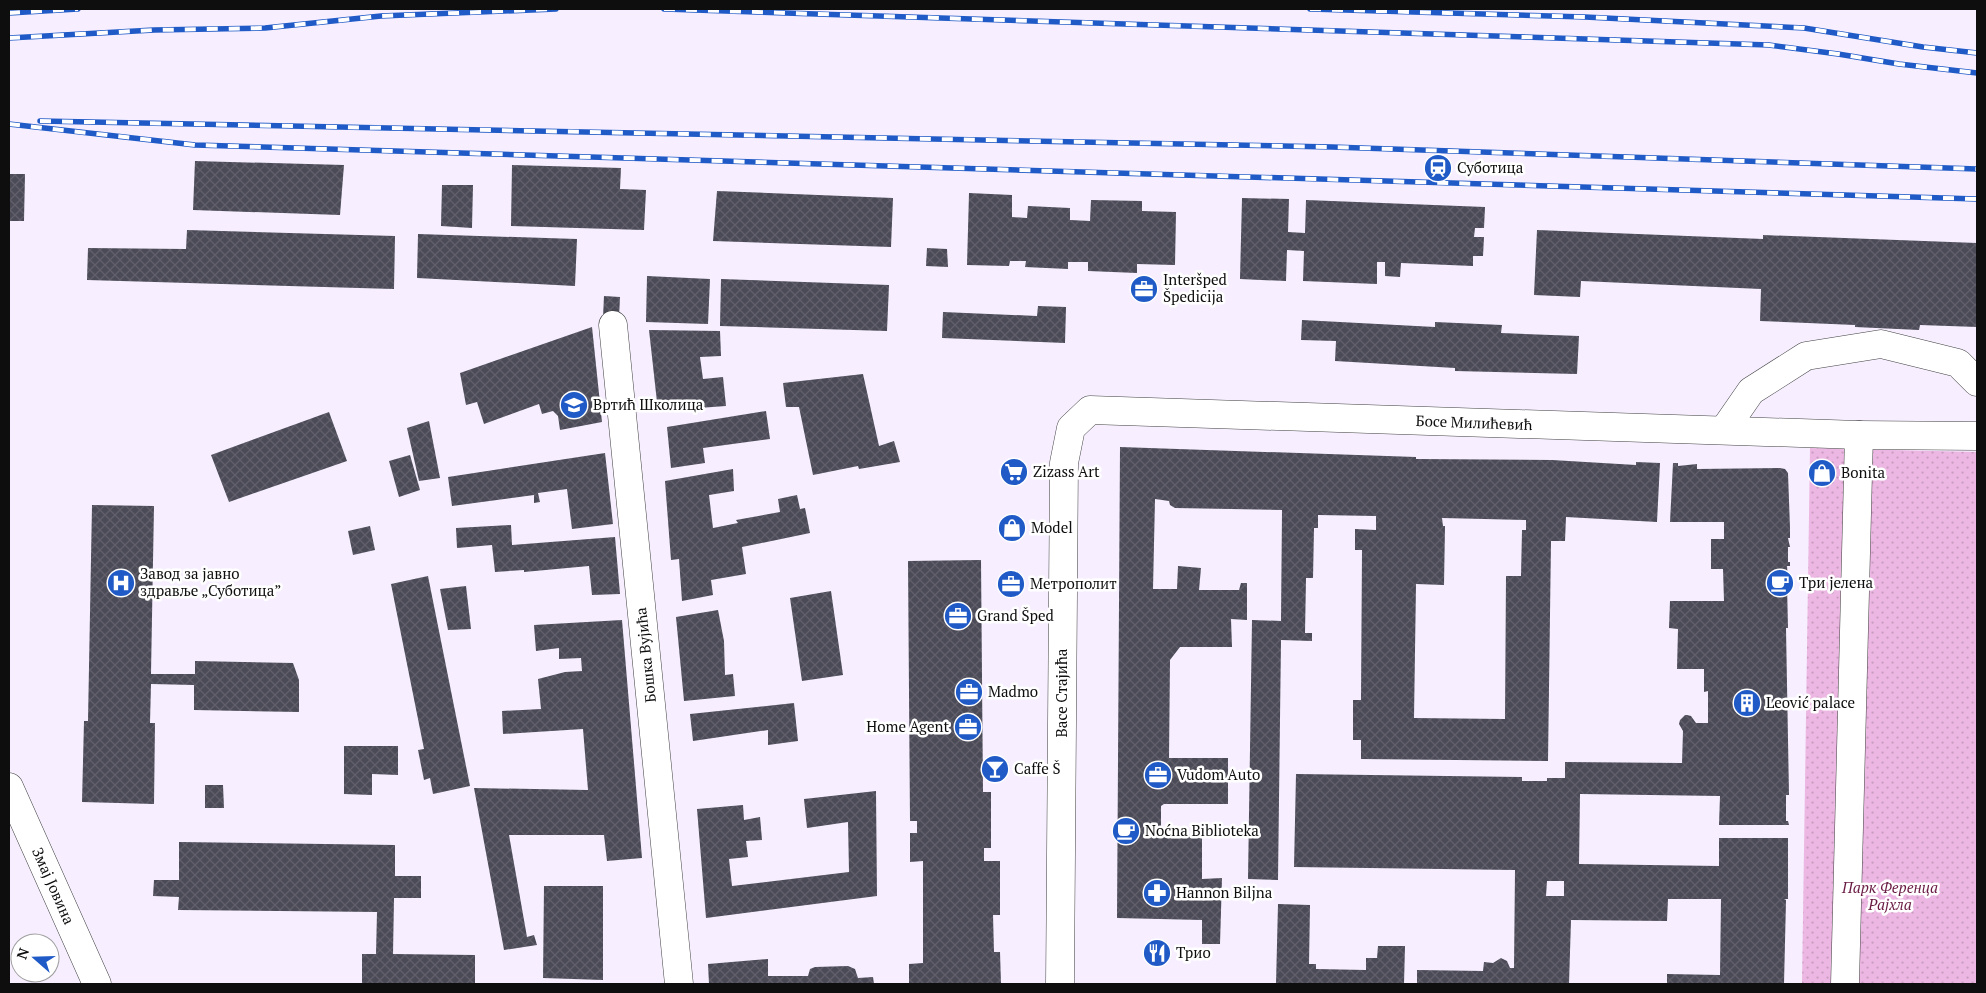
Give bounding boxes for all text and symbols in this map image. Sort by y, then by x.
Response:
station icon: Суботица [1423,153,1453,183]
place label: Суботица [1457,157,1524,177]
place label: Interšped Špedicija [1163,269,1227,306]
office icon: Interšped Špedicija [1129,274,1159,304]
school or university icon: Вртић Школица [559,390,589,420]
place label: Вртић Школица [593,394,704,414]
street label: Босе Милићевић [1415,410,1533,434]
supermarket icon: Zizass Art [999,457,1029,487]
shop icon: Bonita [1807,458,1837,488]
place label: Zizass Art [1033,461,1100,481]
place label: Bonita [1841,462,1886,482]
shop icon: Model [997,513,1027,543]
place label: Model [1031,517,1073,537]
place label: Завод за јавно здравље „Суботица” [140,563,281,600]
hospital icon: Завод за јавно здравље „Суботица” [106,568,136,598]
cafe icon: Три јелена [1765,568,1795,598]
office icon: Метрополит [996,569,1026,599]
place label: Три јелена [1799,572,1874,592]
place label: Метрополит [1030,573,1117,593]
office icon: Grand Šped [943,601,973,631]
place label: Grand Šped [977,605,1054,625]
street label: Бошка Вујића [630,606,660,704]
street label: Васе Стајића [1051,648,1071,737]
office icon: Madmo [954,677,984,707]
place label: Madmo [988,681,1038,701]
building icon: Leović palace [1732,688,1762,718]
place label: Leović palace [1766,692,1855,712]
office icon: Home Agent [953,712,983,742]
place label: Home Agent [866,716,949,736]
bar icon: Caffe Š [980,754,1010,784]
place label: Caffe Š [1014,758,1060,778]
office icon: Vudom Auto [1143,760,1173,790]
place label: Vudom Auto [1177,764,1260,784]
cafe icon: Noćna Biblioteka [1111,816,1141,846]
place label: Noćna Biblioteka [1145,820,1259,840]
street label: Змај Јовина [28,844,80,928]
park label: Парк Ференца Рајхла [1841,877,1938,914]
pharmacy icon: Hannon Biljna [1142,878,1172,908]
place label: Hannon Biljna [1176,882,1273,902]
north arrow [10,933,60,983]
restaurant icon: Трио [1142,938,1172,968]
place label: Трио [1176,942,1211,962]
text: N [12,945,33,962]

